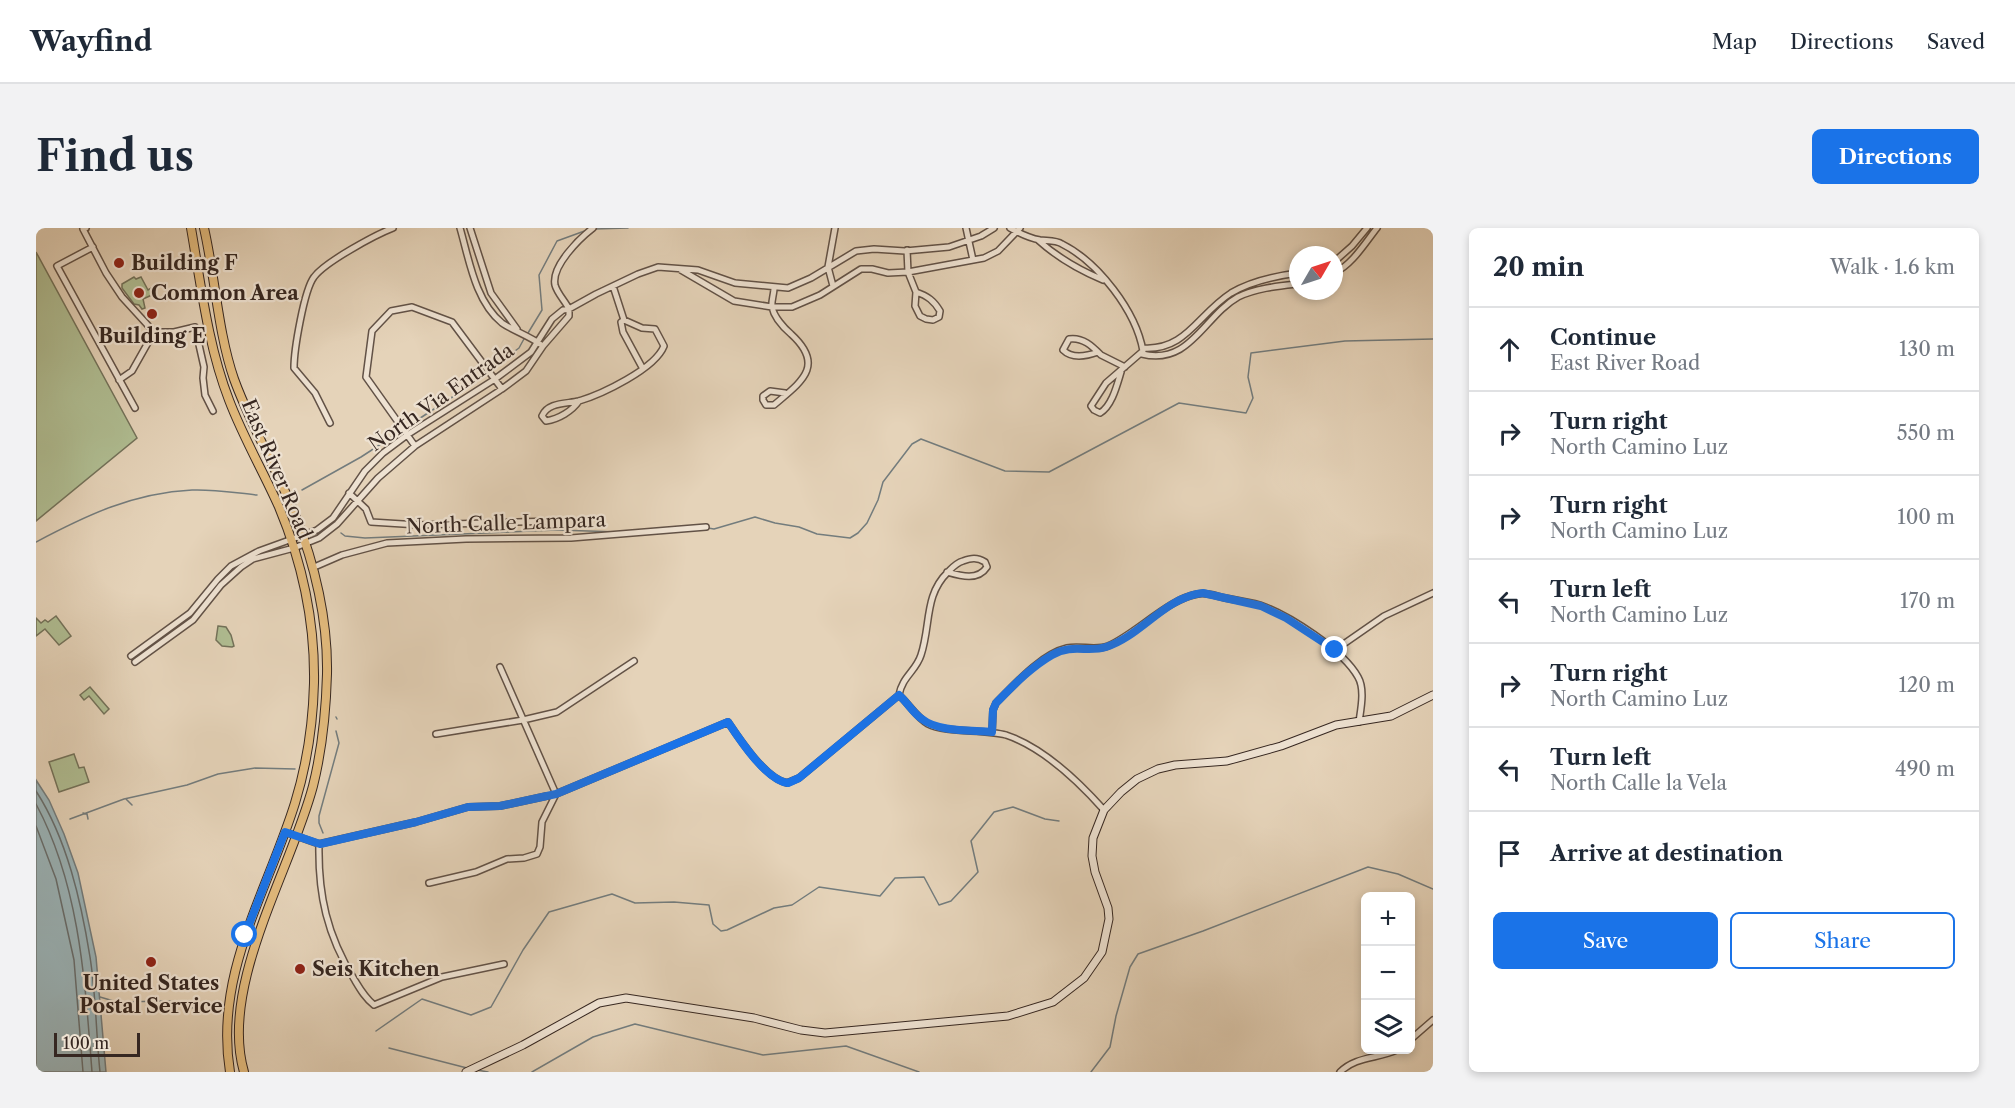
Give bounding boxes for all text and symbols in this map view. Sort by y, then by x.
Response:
text: Wayfind [30,24,152,58]
text: Map [1712,29,1757,54]
text: Directions [1790,29,1894,54]
text: Saved [1927,29,1985,54]
button: Directions [1812,129,1979,184]
text: Find us [36,130,194,182]
north arrow [1289,246,1343,300]
place label: Building F [131,251,238,275]
text: 20 min [1493,251,1584,283]
text: Walk · 1.6 km [1830,255,1955,279]
marker: Building F [112,256,126,270]
place label: Common Area [151,281,299,305]
marker: Common Area [132,286,146,300]
marker: Building E [145,307,159,321]
place label: Building E [98,324,206,348]
text: Continue [1550,324,1656,351]
icon: ahead [1493,333,1526,366]
text: 130 m [1899,337,1955,361]
street label: North Via Entrada [364,338,519,456]
text: East River Road [1550,351,1700,375]
street label: East River Road [237,395,317,543]
text: Turn right [1550,408,1668,435]
icon: right [1493,417,1526,450]
text: 550 m [1897,421,1955,445]
text: North Camino Luz [1550,435,1728,459]
text: Turn right [1550,492,1668,519]
icon: right [1493,501,1526,534]
text: 100 m [1897,505,1955,529]
street label: North Calle Lampara [406,508,607,538]
text: North Camino Luz [1550,519,1728,543]
text: Turn left [1550,576,1651,603]
icon: left [1493,585,1526,618]
text: 170 m [1900,589,1955,613]
text: North Camino Luz [1550,603,1728,627]
route end [1321,636,1347,662]
text: Turn right [1550,660,1668,687]
icon: right [1493,669,1526,702]
text: 120 m [1898,673,1955,697]
text: North Camino Luz [1550,687,1728,711]
text: Turn left [1550,744,1651,771]
icon: left [1493,753,1526,786]
text: 490 m [1895,757,1955,781]
text: North Calle la Vela [1550,771,1727,795]
icon: arrive [1493,837,1526,870]
text: Arrive at destination [1550,840,1783,867]
map controls [1361,892,1415,1054]
button: + [1361,892,1415,946]
button: Save [1493,912,1718,969]
button: Share [1730,912,1955,969]
route start [231,921,257,947]
button: − [1361,946,1415,1000]
marker: United States Postal Service [144,955,158,969]
place label: Seis Kitchen [312,957,440,981]
marker: Seis Kitchen [293,962,307,976]
place label: United States Postal Service [79,971,223,1018]
button: layers [1361,1000,1415,1054]
scale bar [54,1030,140,1058]
text: 100 m [63,1033,109,1053]

